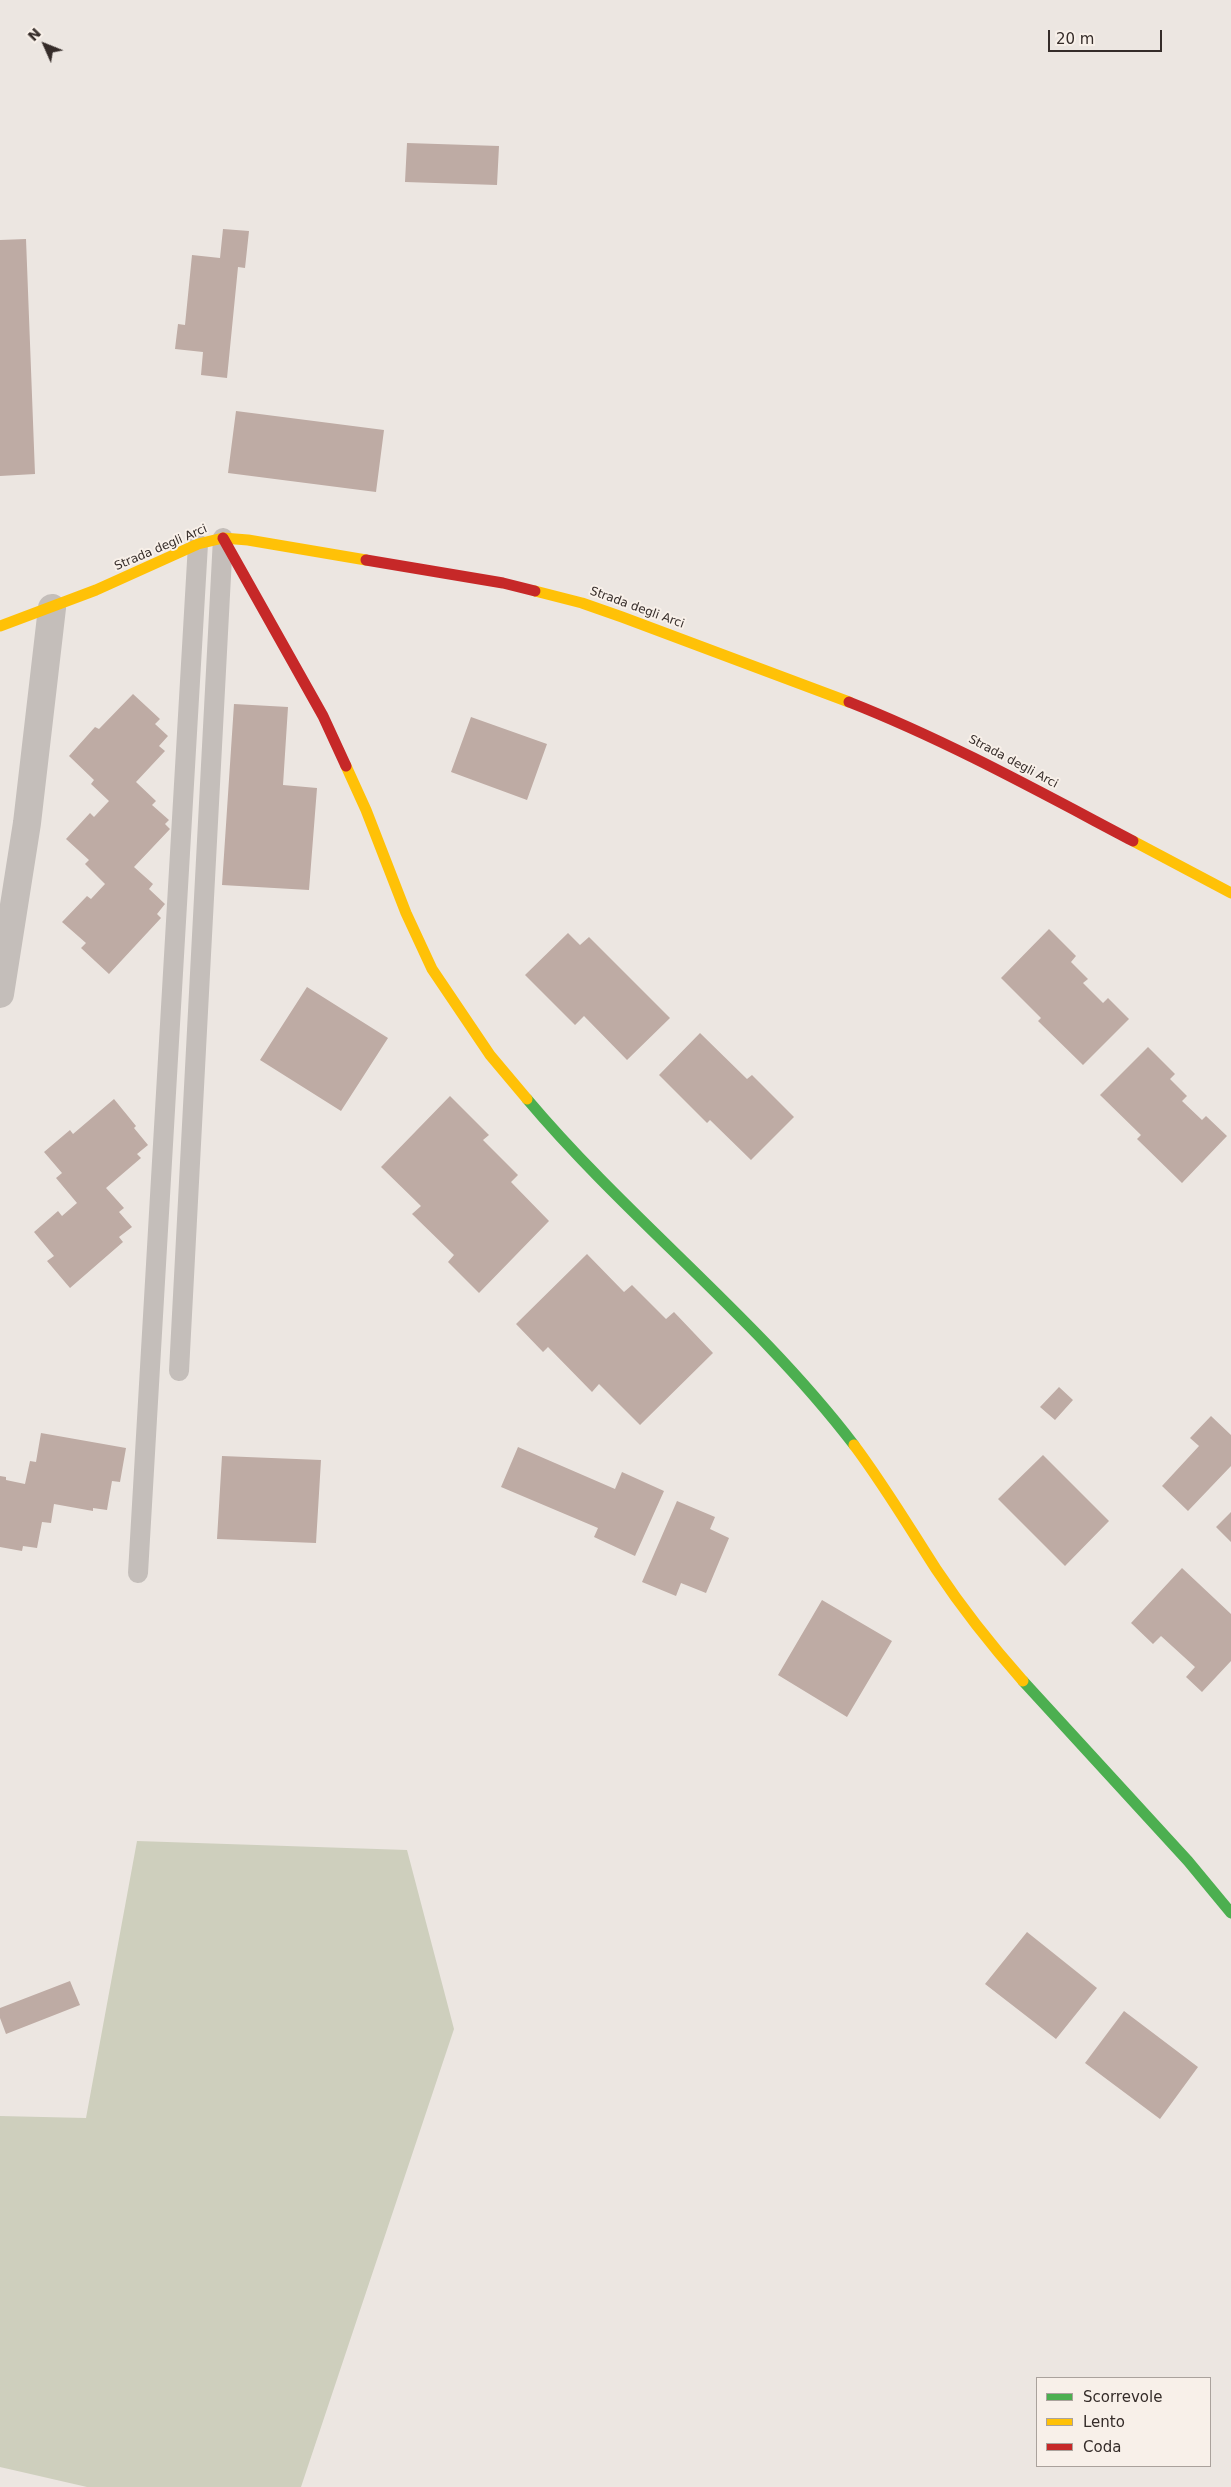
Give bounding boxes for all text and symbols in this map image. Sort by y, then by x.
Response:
north arrow [20,20,70,70]
scale bar [1051,20,1165,52]
text: N [24,25,44,44]
text: 20 m [1056,30,1094,48]
street label: Strada degli Arci [112,522,210,574]
street label: Strada degli Arci [588,584,686,632]
street label: Strada degli Arci [966,732,1060,792]
legend [1036,2377,1211,2467]
text: Scorrevole [1083,2388,1162,2406]
text: Lento [1083,2413,1125,2431]
text: Coda [1083,2438,1121,2456]

